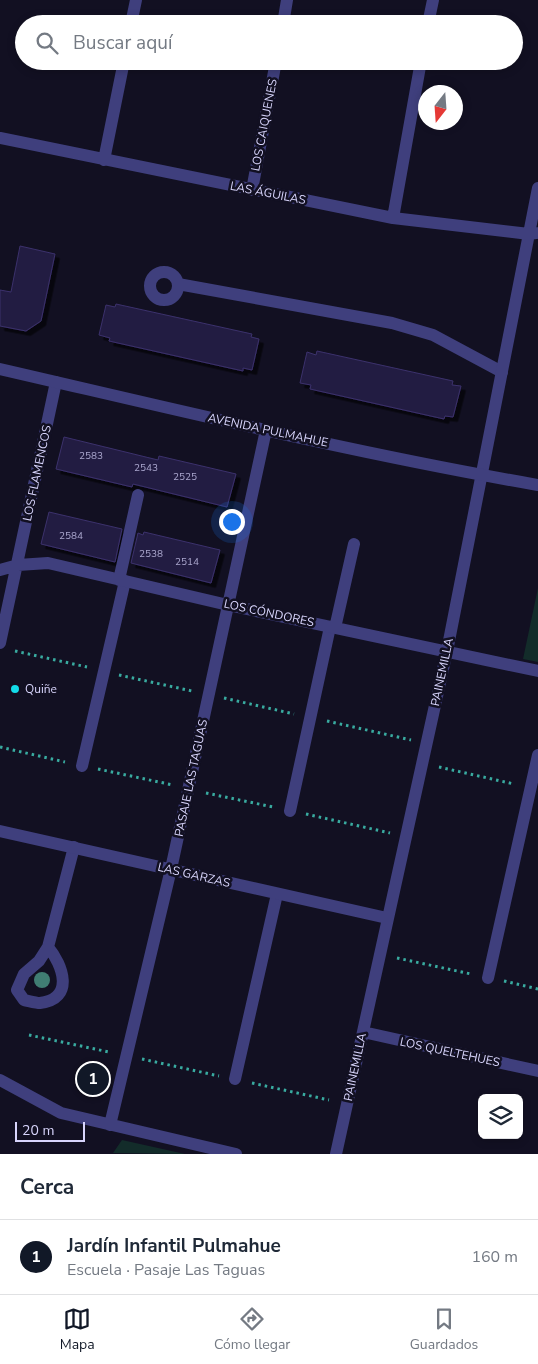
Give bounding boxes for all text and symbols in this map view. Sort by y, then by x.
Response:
search box [15,15,523,70]
icon: search [33,29,61,57]
text: Buscar aquí [73,30,172,56]
street label: LOS CAIQUENES [247,78,281,172]
north arrow [418,85,463,130]
street label: LAS ÁGUILAS [229,178,307,208]
street label: AVENIDA PULMAHUE [206,409,330,451]
street label: LOS FLAMENCOS [19,423,55,523]
house number: 2583 [79,449,103,463]
house number: 2543 [134,461,158,475]
house number: 2525 [173,470,197,484]
your location [219,509,245,535]
house number: 2584 [59,529,83,543]
house number: 2538 [139,547,163,561]
house number: 2514 [175,555,199,569]
street label: LOS CÓNDORES [222,596,316,630]
street label: PAINEMILLA [427,636,457,708]
place label: Quiñe [25,681,57,697]
marker: Quiñe [9,683,21,695]
street label: PASAJE LAS TAGUAS [171,718,211,838]
street label: LAS GARZAS [156,859,232,891]
street label: PAINEMILLA [340,1031,370,1103]
street label: LOS QUELTEHUES [398,1034,502,1070]
pin: 1 [77,1060,109,1098]
map controls [478,1094,523,1139]
button: layers [478,1094,523,1139]
scale bar [15,1119,85,1142]
text: 20 m [22,1121,54,1140]
text: Cerca [20,1173,74,1201]
text: Jardín Infantil Pulmahue [67,1233,281,1259]
text: 1 [31,1246,41,1268]
text: 160 m [471,1246,518,1268]
text: Escuela · Pasaje Las Taguas [67,1259,265,1281]
tab: Mapa [60,1305,95,1354]
tab: Cómo llegar [214,1305,290,1354]
tab: Guardados [410,1305,478,1354]

